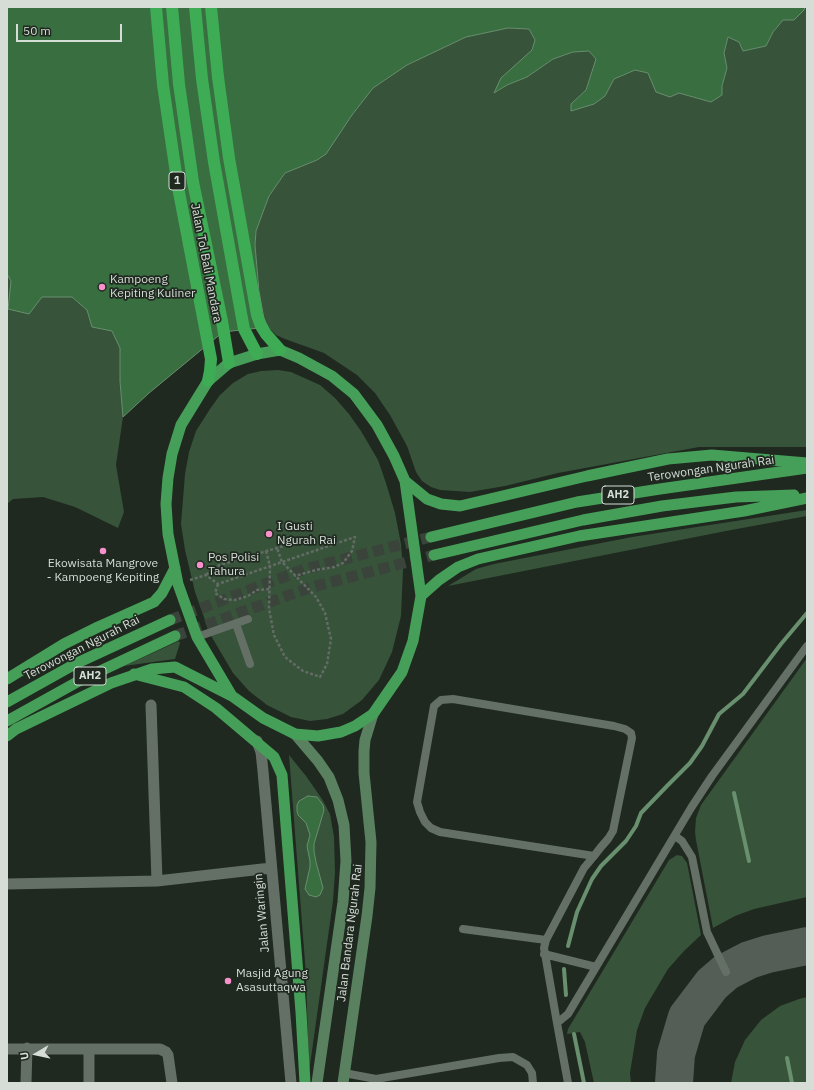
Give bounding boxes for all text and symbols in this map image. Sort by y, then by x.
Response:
scale bar [18,16,124,42]
text: 50 m [23,23,51,38]
road number: 1 [169,172,185,190]
street label: Jalan Tol Bali Mandara [187,202,225,324]
place label: Kampoeng Kepiting Kuliner [110,273,195,301]
marker: Kampoeng Kepiting Kuliner [97,282,107,292]
street label: Terowongan Ngurah Rai [647,453,775,485]
road number: AH2 [602,486,634,504]
place label: I Gusti Ngurah Rai [277,520,336,548]
marker: I Gusti Ngurah Rai [264,529,274,539]
marker: Ekowisata Mangrove - Kampoeng Kepiting [98,546,108,556]
place label: Pos Polisi Tahura [208,551,259,579]
place label: Ekowisata Mangrove - Kampoeng Kepiting [47,557,159,585]
marker: Pos Polisi Tahura [195,560,205,570]
street label: Terowongan Ngurah Rai [22,613,142,683]
road number: AH2 [74,667,106,685]
street label: Jalan Bandara Ngurah Rai [334,863,366,1003]
street label: Jalan Waringin [251,873,273,953]
place label: Masjid Agung Asasuttaqwa [236,967,308,995]
marker: Masjid Agung Asasuttaqwa [223,976,233,986]
north arrow [16,1034,56,1074]
text: U [17,1051,32,1061]

